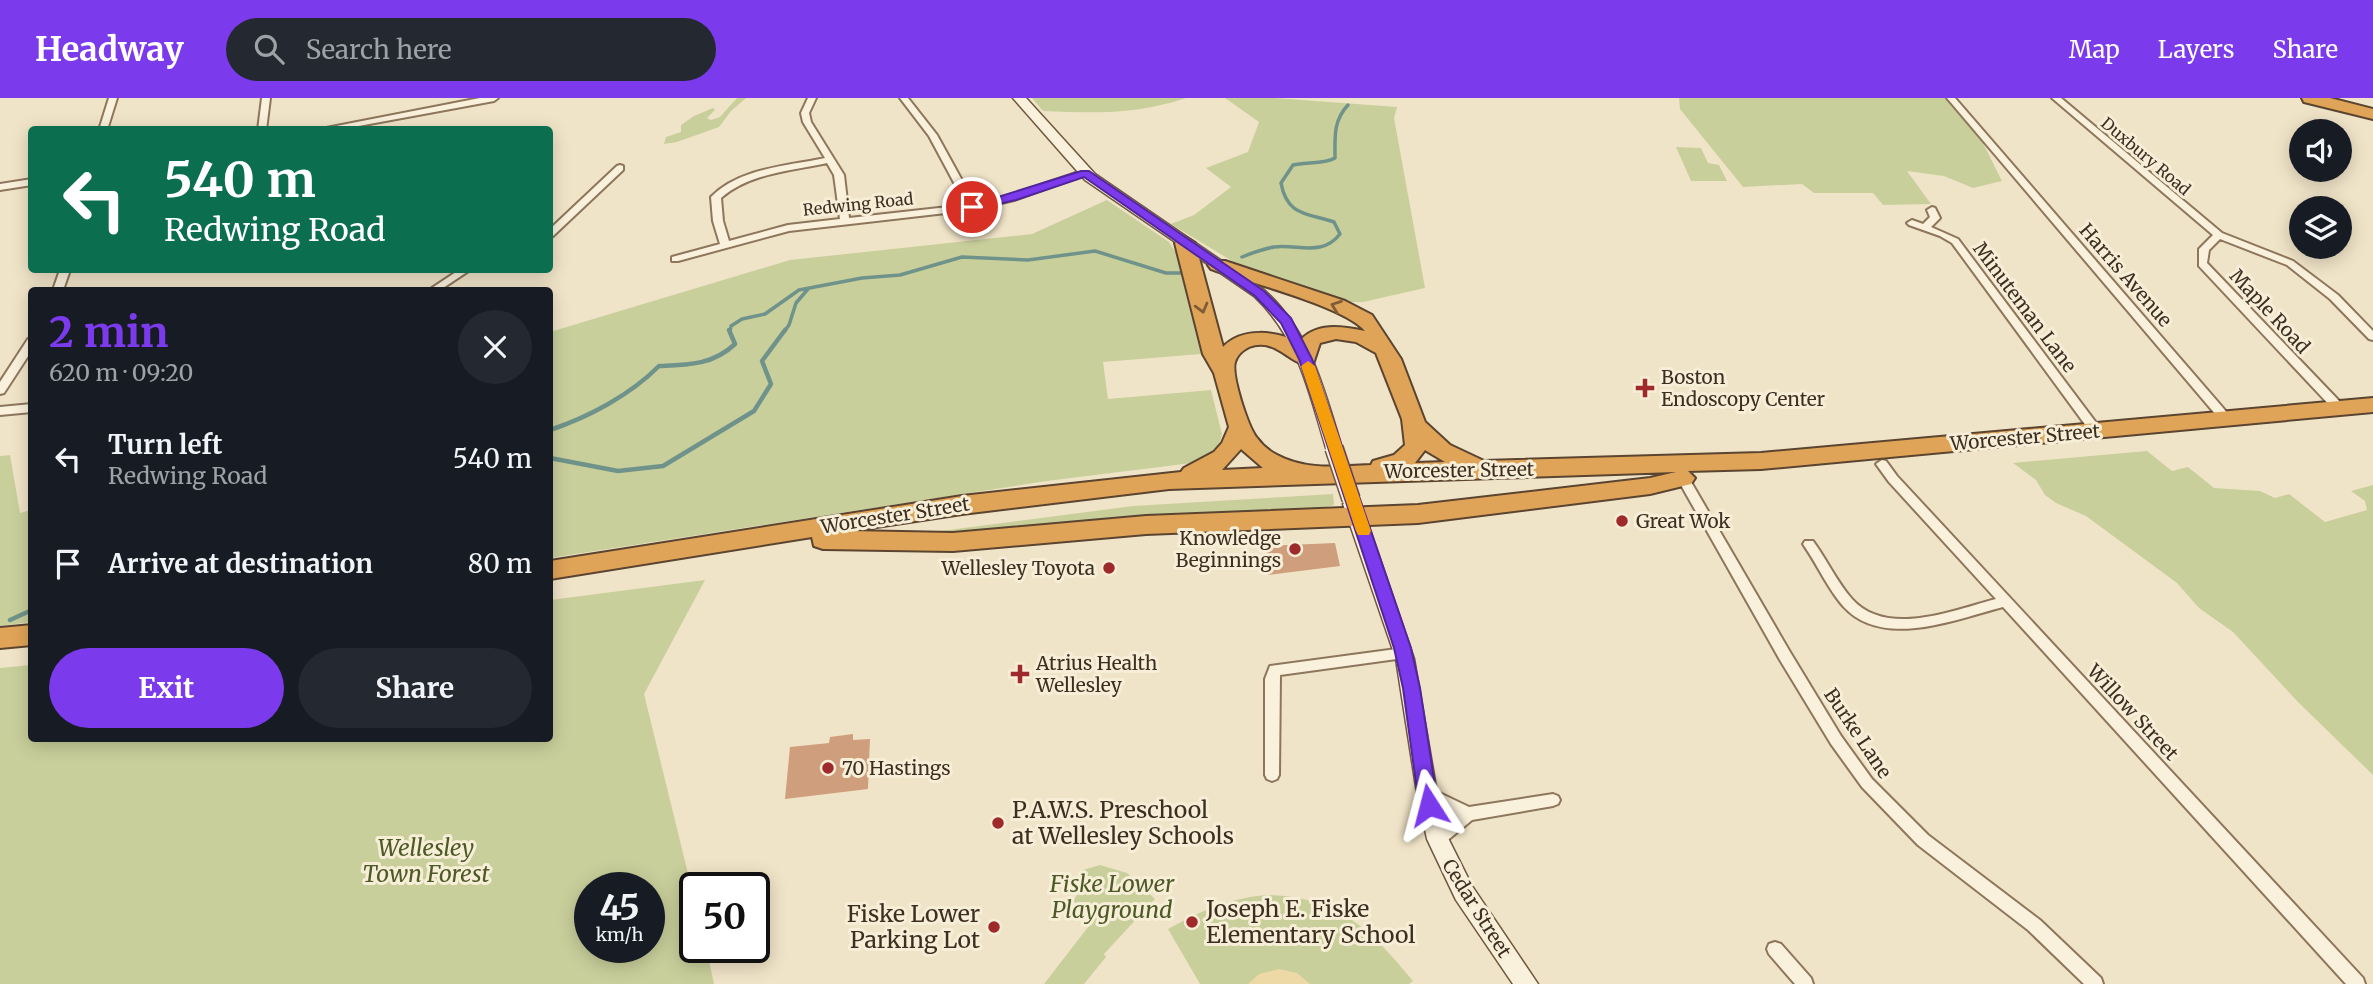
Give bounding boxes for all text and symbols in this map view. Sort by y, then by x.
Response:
search box [226,18,716,81]
text: Headway [35,29,184,70]
icon: search [250,30,288,68]
text: Search here [306,33,452,66]
text: Map [2069,34,2120,65]
text: Layers [2158,34,2234,65]
text: Share [2272,34,2338,65]
street label: Duxbury Road [2097,113,2195,199]
map controls [2289,119,2352,259]
button: sound [2289,119,2352,182]
text: 540 m [164,149,316,210]
icon: left [49,154,140,245]
pin [942,177,1002,237]
street label: Redwing Road [802,188,915,220]
icon: arrive [953,188,991,226]
button: layers [2289,196,2352,259]
text: Redwing Road [164,210,386,250]
street label: Harris Avenue [2075,218,2177,332]
street label: Minuteman Lane [1968,237,2082,377]
street label: Maple Road [2225,264,2315,358]
one-way arrow [1330,300,1342,314]
one-way arrow [1194,302,1208,314]
text: 2 min [49,306,169,358]
button: close [458,310,532,384]
text: 620 m · 09:20 [49,358,193,387]
place label: Boston Endoscopy Center [1661,365,1826,411]
marker: Boston Endoscopy Center [1635,378,1655,398]
street label: Worcester Street [1948,418,2101,456]
text: Turn left [108,428,222,461]
icon: left [49,440,87,478]
text: 540 m [453,442,532,475]
street label: Worcester Street [1383,457,1535,483]
text: Redwing Road [108,461,267,490]
street label: Worcester Street [818,491,972,539]
place label: Great Wok [1636,509,1730,533]
marker: Great Wok [1614,513,1630,529]
place label: Knowledge Beginnings [1175,526,1281,572]
marker: Knowledge Beginnings [1287,541,1303,557]
icon: arrive [49,545,87,583]
text: Arrive at destination [108,547,373,580]
text: 80 m [468,547,532,580]
place label: Wellesley Toyota [941,556,1095,580]
marker: Wellesley Toyota [1101,560,1117,576]
button: Exit [49,648,284,728]
button: Share [298,648,532,728]
place label: Atrius Health Wellesley [1035,651,1158,697]
street label: Willow Street [2082,658,2184,765]
marker: Atrius Health Wellesley [1010,664,1030,684]
street label: Burke Lane [1819,683,1897,783]
place label: 70 Hastings [842,756,951,780]
marker: 70 Hastings [820,760,836,776]
position arrow [1392,768,1466,842]
place label: P.A.W.S. Preschool at Wellesley Schools [1012,795,1234,850]
marker: P.A.W.S. Preschool at Wellesley Schools [990,815,1006,831]
park label: Wellesley Town Forest [363,833,489,888]
street label: Cedar Street [1437,854,1517,962]
park label: Fiske Lower Playground [1049,869,1175,924]
speed limit sign: 50 [679,872,770,963]
text: 45 [599,886,640,930]
place label: Joseph E. Fiske Elementary School [1205,894,1415,949]
place label: Fiske Lower Parking Lot [847,899,980,954]
marker: Joseph E. Fiske Elementary School [1184,914,1200,930]
marker: Fiske Lower Parking Lot [986,919,1002,935]
text: km/h [596,923,643,946]

